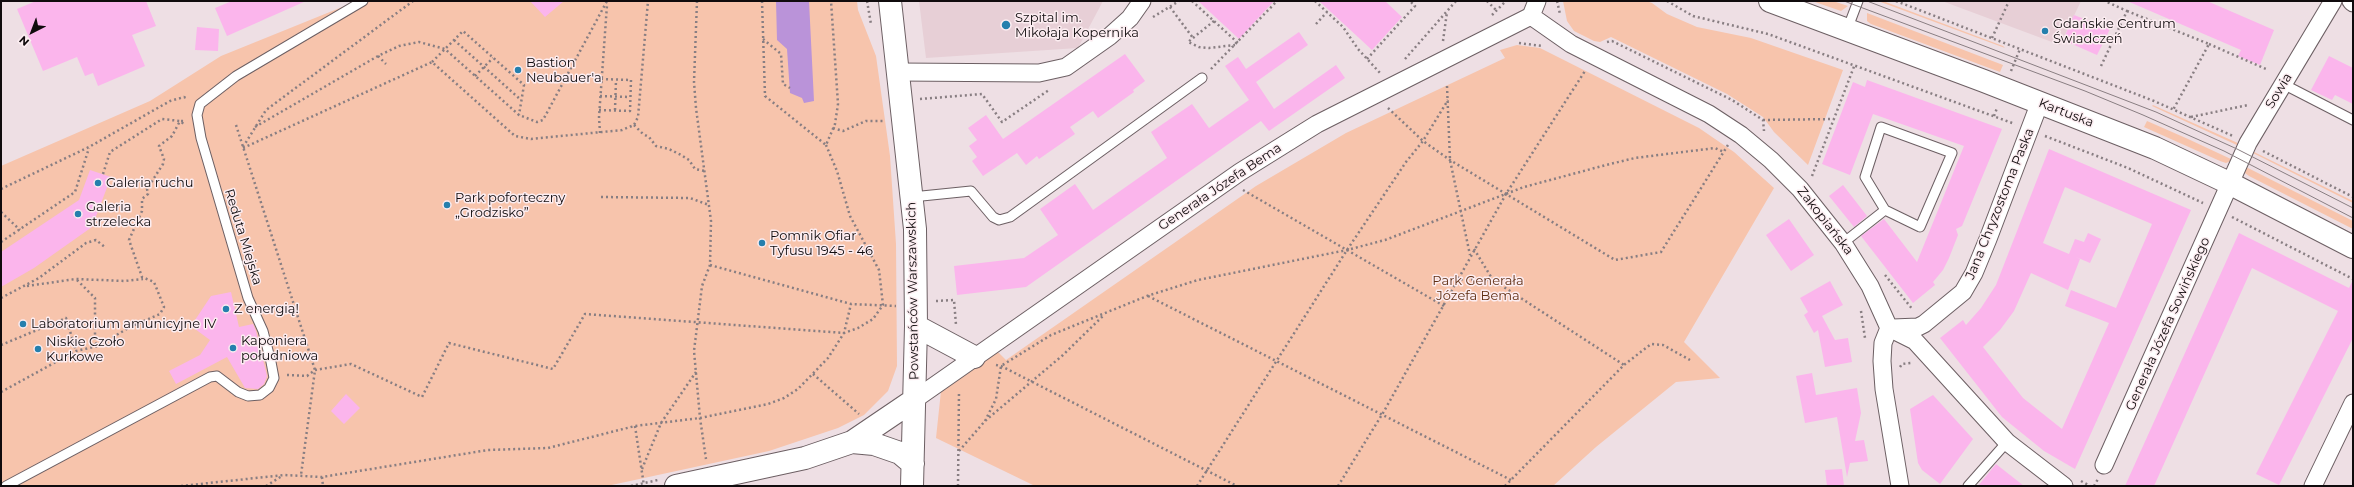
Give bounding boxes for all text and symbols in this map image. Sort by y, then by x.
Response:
place label: Szpital im. Mikołaja Kopernika [1015,10,1139,41]
north arrow [12,12,52,52]
place label: Gdańskie Centrum Świadczeń [2053,16,2176,47]
marker: Szpital im. Mikołaja Kopernika [1000,19,1012,31]
marker: Gdańskie Centrum Świadczeń [2040,26,2050,36]
text: N [16,33,32,49]
place label: Bastion Neubauer'a [526,55,602,86]
marker: Bastion Neubauer'a [513,65,523,75]
street label: Sowia [2262,70,2296,112]
street label: Kartuska [2036,95,2096,131]
street label: Jana Chryzostoma Paska [1962,126,2038,282]
street label: Generała Józefa Bema [1156,140,1284,234]
place label: Galeria ruchu [106,175,193,191]
marker: Galeria ruchu [93,178,103,188]
street label: Zakopiańska [1794,184,1856,258]
street label: Reduta Miejska [221,187,265,287]
place label: Park poforteczny „Grodzisko” [455,190,565,221]
place label: Galeria strzelecka [86,199,151,230]
marker: Park poforteczny „Grodzisko” [442,200,452,210]
street label: Powstańców Warszawskich [904,202,922,380]
marker: Galeria strzelecka [73,209,83,219]
place label: Pomnik Ofiar Tyfusu 1945 - 46 [770,228,873,259]
street label: Generała Józefa Sowińskiego [2123,235,2213,413]
marker: Pomnik Ofiar Tyfusu 1945 - 46 [757,238,767,248]
park label: Park Generała Józefa Bema [1432,273,1524,304]
place label: Z energią! [234,301,299,317]
marker: Z energią! [221,304,231,314]
place label: Laboratorium amunicyjne IV [31,316,216,332]
marker: Laboratorium amunicyjne IV [18,319,28,329]
place label: Kaponiera południowa [241,333,318,364]
place label: Niskie Czoło Kurkowe [46,334,124,365]
marker: Kaponiera południowa [228,343,238,353]
marker: Niskie Czoło Kurkowe [33,344,43,354]

